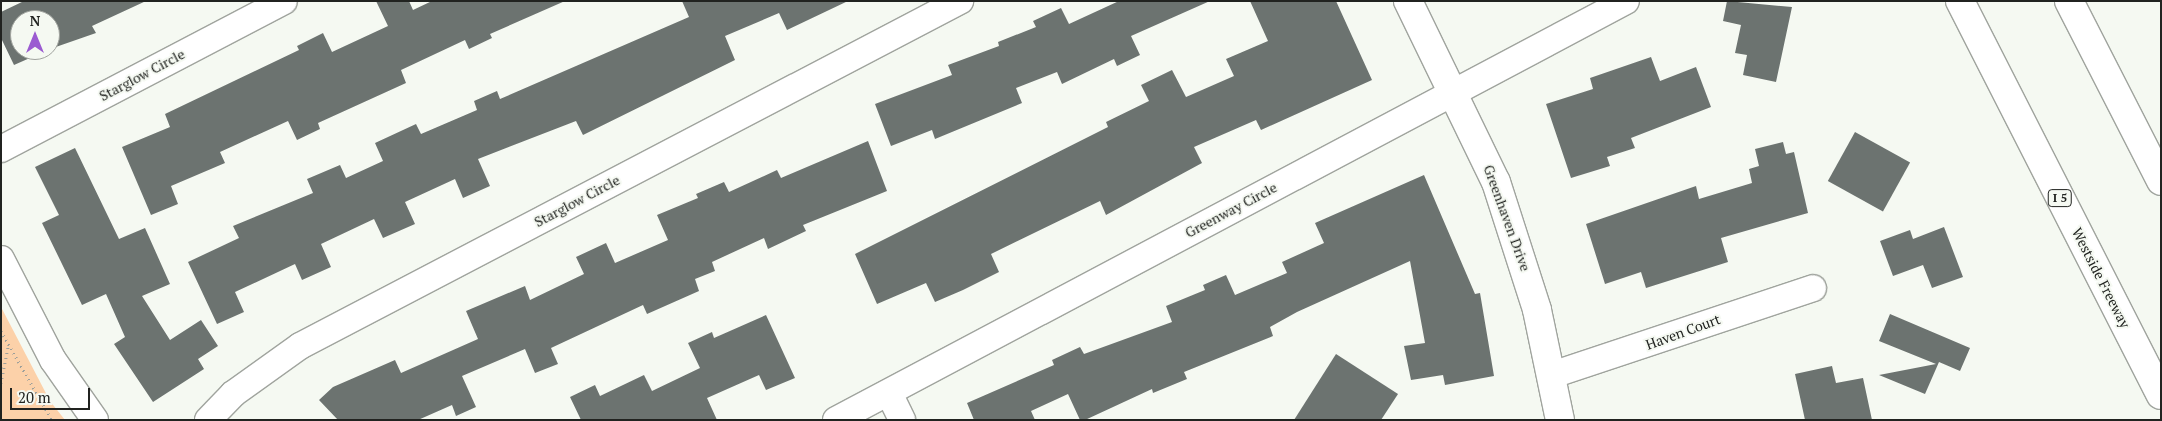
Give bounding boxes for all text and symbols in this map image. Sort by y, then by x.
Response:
north arrow [10,10,60,60]
text: N [30,11,40,30]
street label: Starglow Circle [96,45,188,105]
street label: Greenhaven Drive [1480,163,1534,273]
street label: Starglow Circle [531,171,623,231]
street label: Greenway Circle [1182,179,1280,241]
road number: I 5 [2048,188,2072,208]
street label: Westside Freeway [2068,225,2134,331]
street label: Haven Court [1644,311,1722,353]
scale bar [12,378,92,410]
text: 20 m [18,387,51,407]

